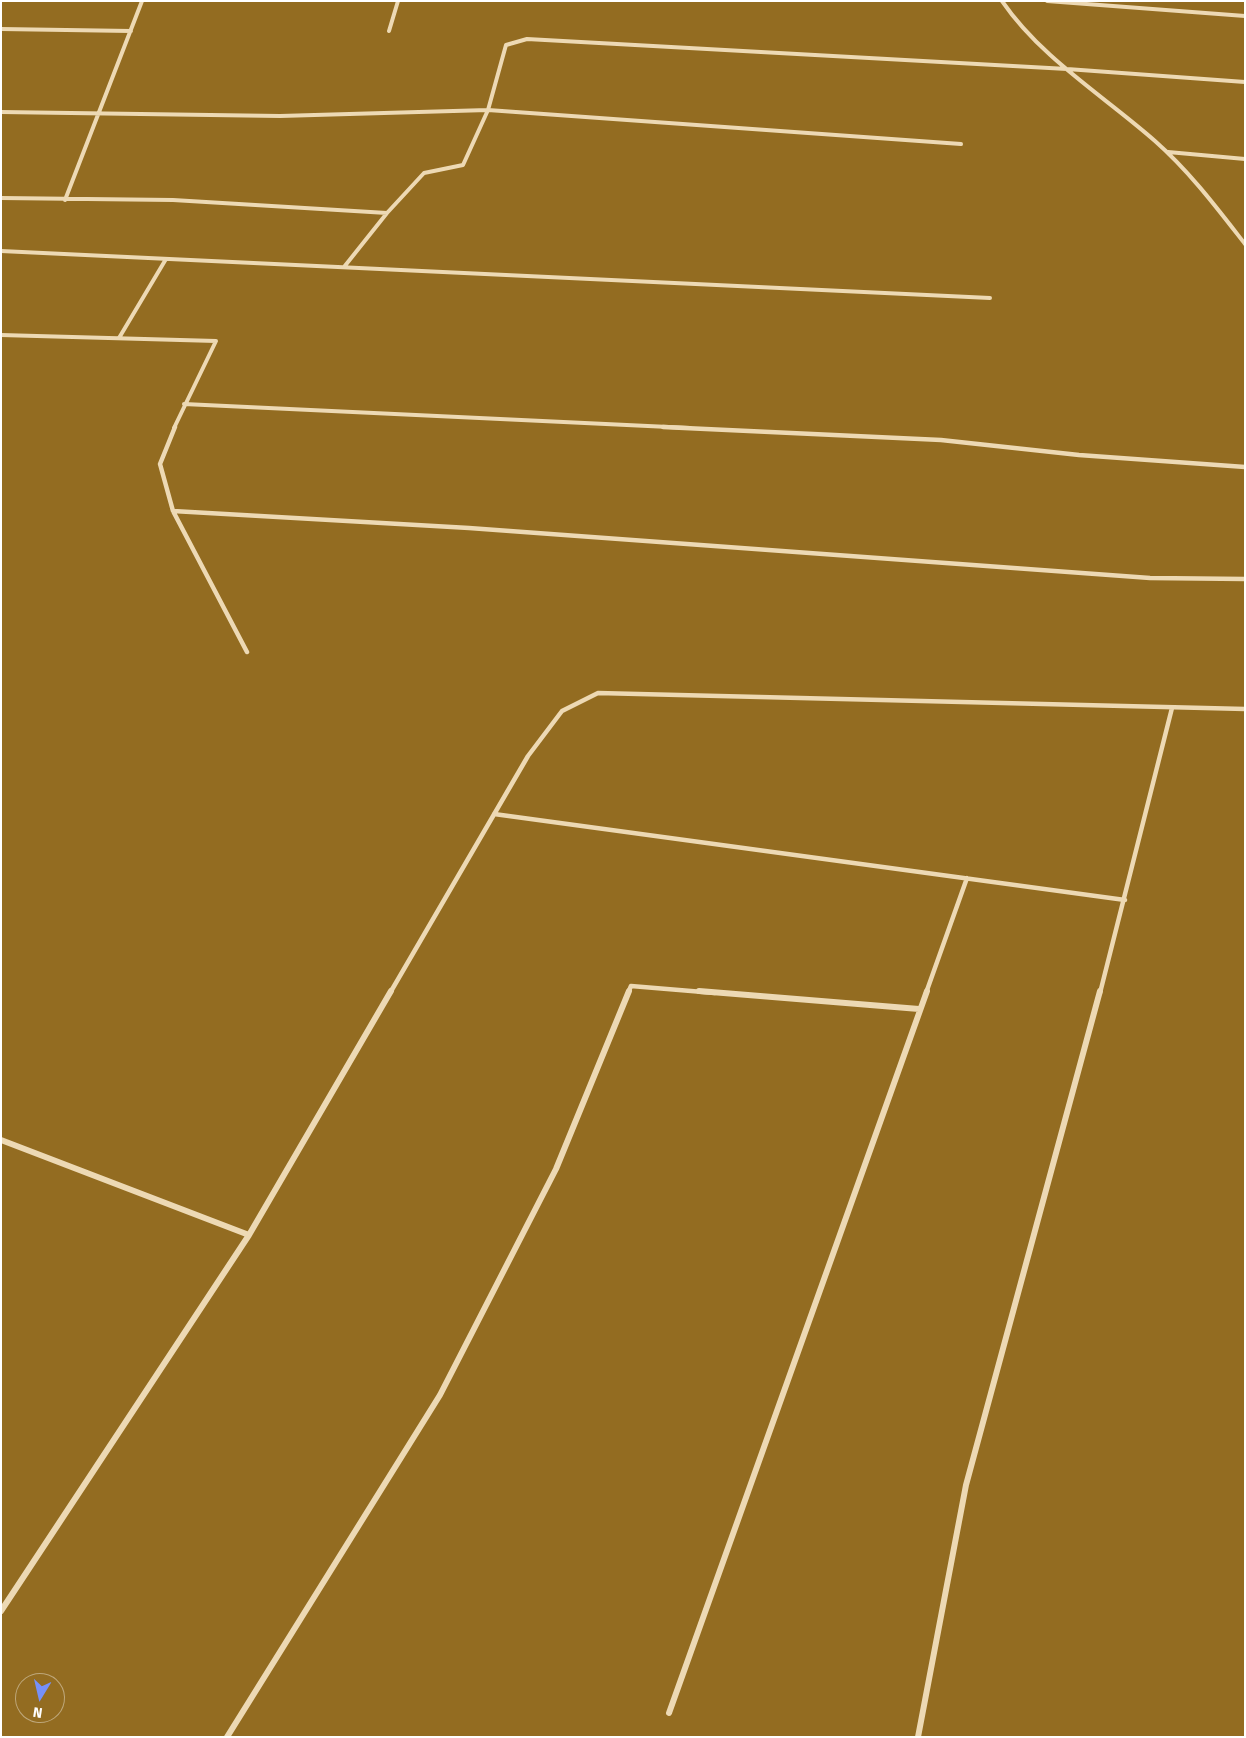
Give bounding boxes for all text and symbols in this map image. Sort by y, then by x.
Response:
north arrow [15,1673,65,1723]
text: N [32,1703,44,1721]

